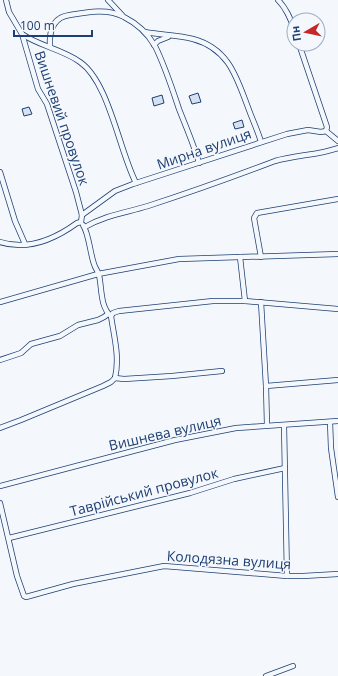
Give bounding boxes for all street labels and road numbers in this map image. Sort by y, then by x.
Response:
street label: Вишневий провулок [31,48,95,188]
street label: Мирна вулиця [154,123,254,174]
street label: Вишнева вулиця [107,410,223,455]
street label: Таврійський провулок [68,462,221,520]
street label: Колодязна вулиця [166,546,292,573]

